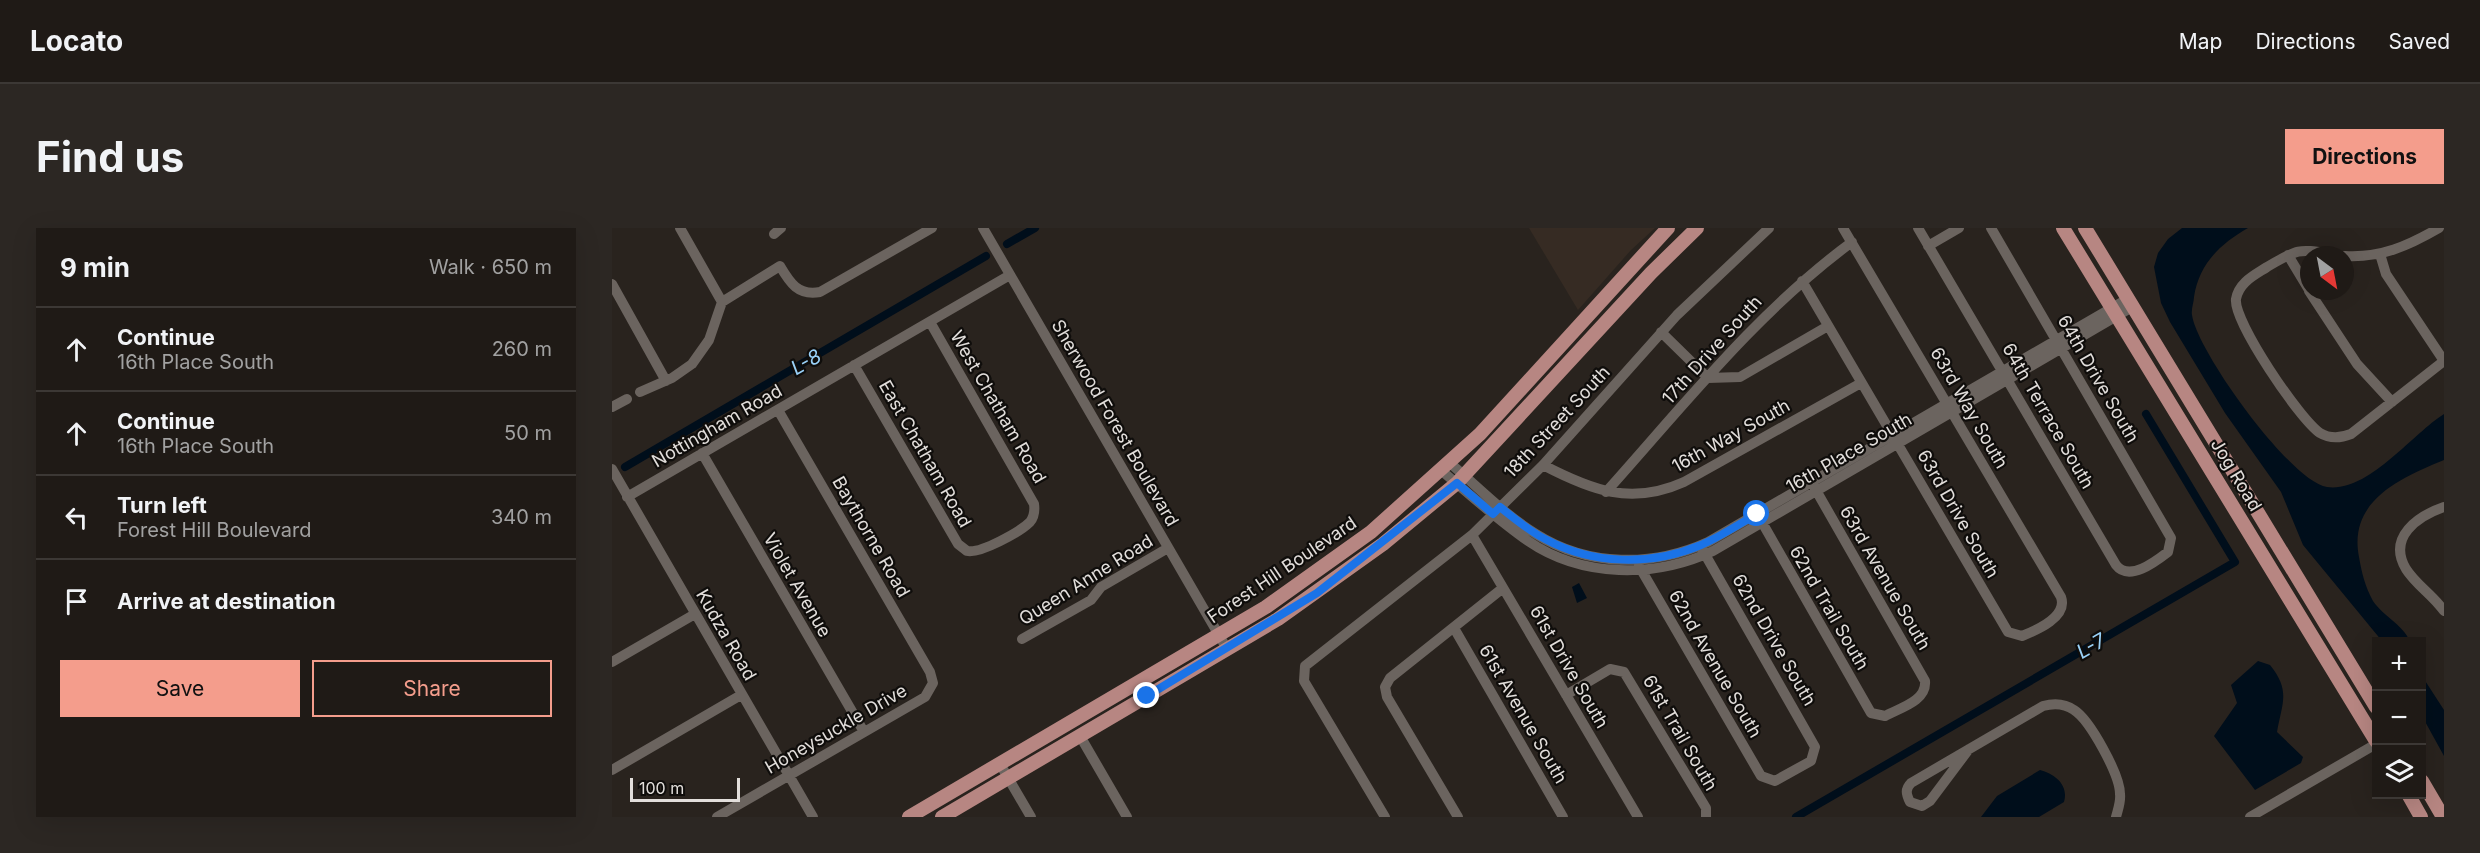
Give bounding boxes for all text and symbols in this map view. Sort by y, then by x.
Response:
text: Locato [30,24,123,58]
text: Map [2179,29,2222,54]
text: Directions [2255,29,2356,54]
text: Saved [2389,29,2450,54]
button: Directions [2285,129,2444,184]
text: Find us [36,131,184,182]
north arrow [2300,246,2354,300]
text: 9 min [60,252,130,283]
text: Walk · 650 m [429,255,552,279]
street label: 17th Drive South [1658,291,1766,408]
street label: 64th Drive South [2053,311,2143,446]
street label: Sherwood Forest Boulevard [1048,316,1183,530]
text: Continue [117,324,215,350]
street label: West Chatham Road [946,327,1051,487]
icon: ahead [60,333,93,366]
text: 260 m [492,337,552,361]
street label: 64th Terrace South [1998,339,2099,492]
water label: L-8 [787,344,825,380]
street label: 63rd Way South [1926,344,2013,472]
text: 16th Place South [117,350,274,374]
street label: 18th Street South [1499,361,1614,482]
street label: East Chatham Road [875,377,976,531]
street label: Nottingham Road [648,380,786,471]
street label: 16th Way South [1668,395,1793,477]
text: Continue [117,408,215,434]
street label: 16th Place South [1782,408,1915,497]
icon: ahead [60,417,93,450]
text: 50 m [504,421,552,445]
text: 16th Place South [117,434,274,458]
street label: Jog Road [2207,435,2266,515]
street label: 63rd Drive South [1913,446,2004,581]
street label: Baythorne Road [828,473,915,601]
text: Turn left [117,492,207,518]
route start [1743,500,1769,526]
icon: left [60,501,93,534]
street label: 63rd Avenue South [1836,502,1935,653]
text: 340 m [491,505,552,529]
street label: Forest Hill Boulevard [1203,512,1360,627]
text: Forest Hill Boulevard [117,518,311,542]
street label: Violet Avenue [759,529,836,640]
street label: Queen Anne Road [1015,530,1156,629]
street label: 62nd Trail South [1785,542,1873,673]
street label: 62nd Drive South [1728,570,1821,709]
icon: arrive [60,585,93,618]
street label: Kudza Road [692,585,761,684]
street label: 62nd Avenue South [1665,586,1766,741]
text: Arrive at destination [117,588,336,614]
street label: 61st Drive South [1526,602,1613,732]
water label: L-7 [2072,628,2110,664]
map controls [2372,637,2426,799]
button: + [2372,637,2426,691]
street label: 61st Avenue South [1475,641,1572,787]
button: Save [60,660,300,717]
button: Share [312,660,552,717]
street label: 61st Trail South [1639,671,1722,794]
street label: Honeysuckle Drive [761,679,910,778]
route end [1133,682,1159,708]
button: − [2372,691,2426,745]
button: layers [2372,745,2426,799]
scale bar [630,775,740,802]
text: 100 m [639,778,684,798]

